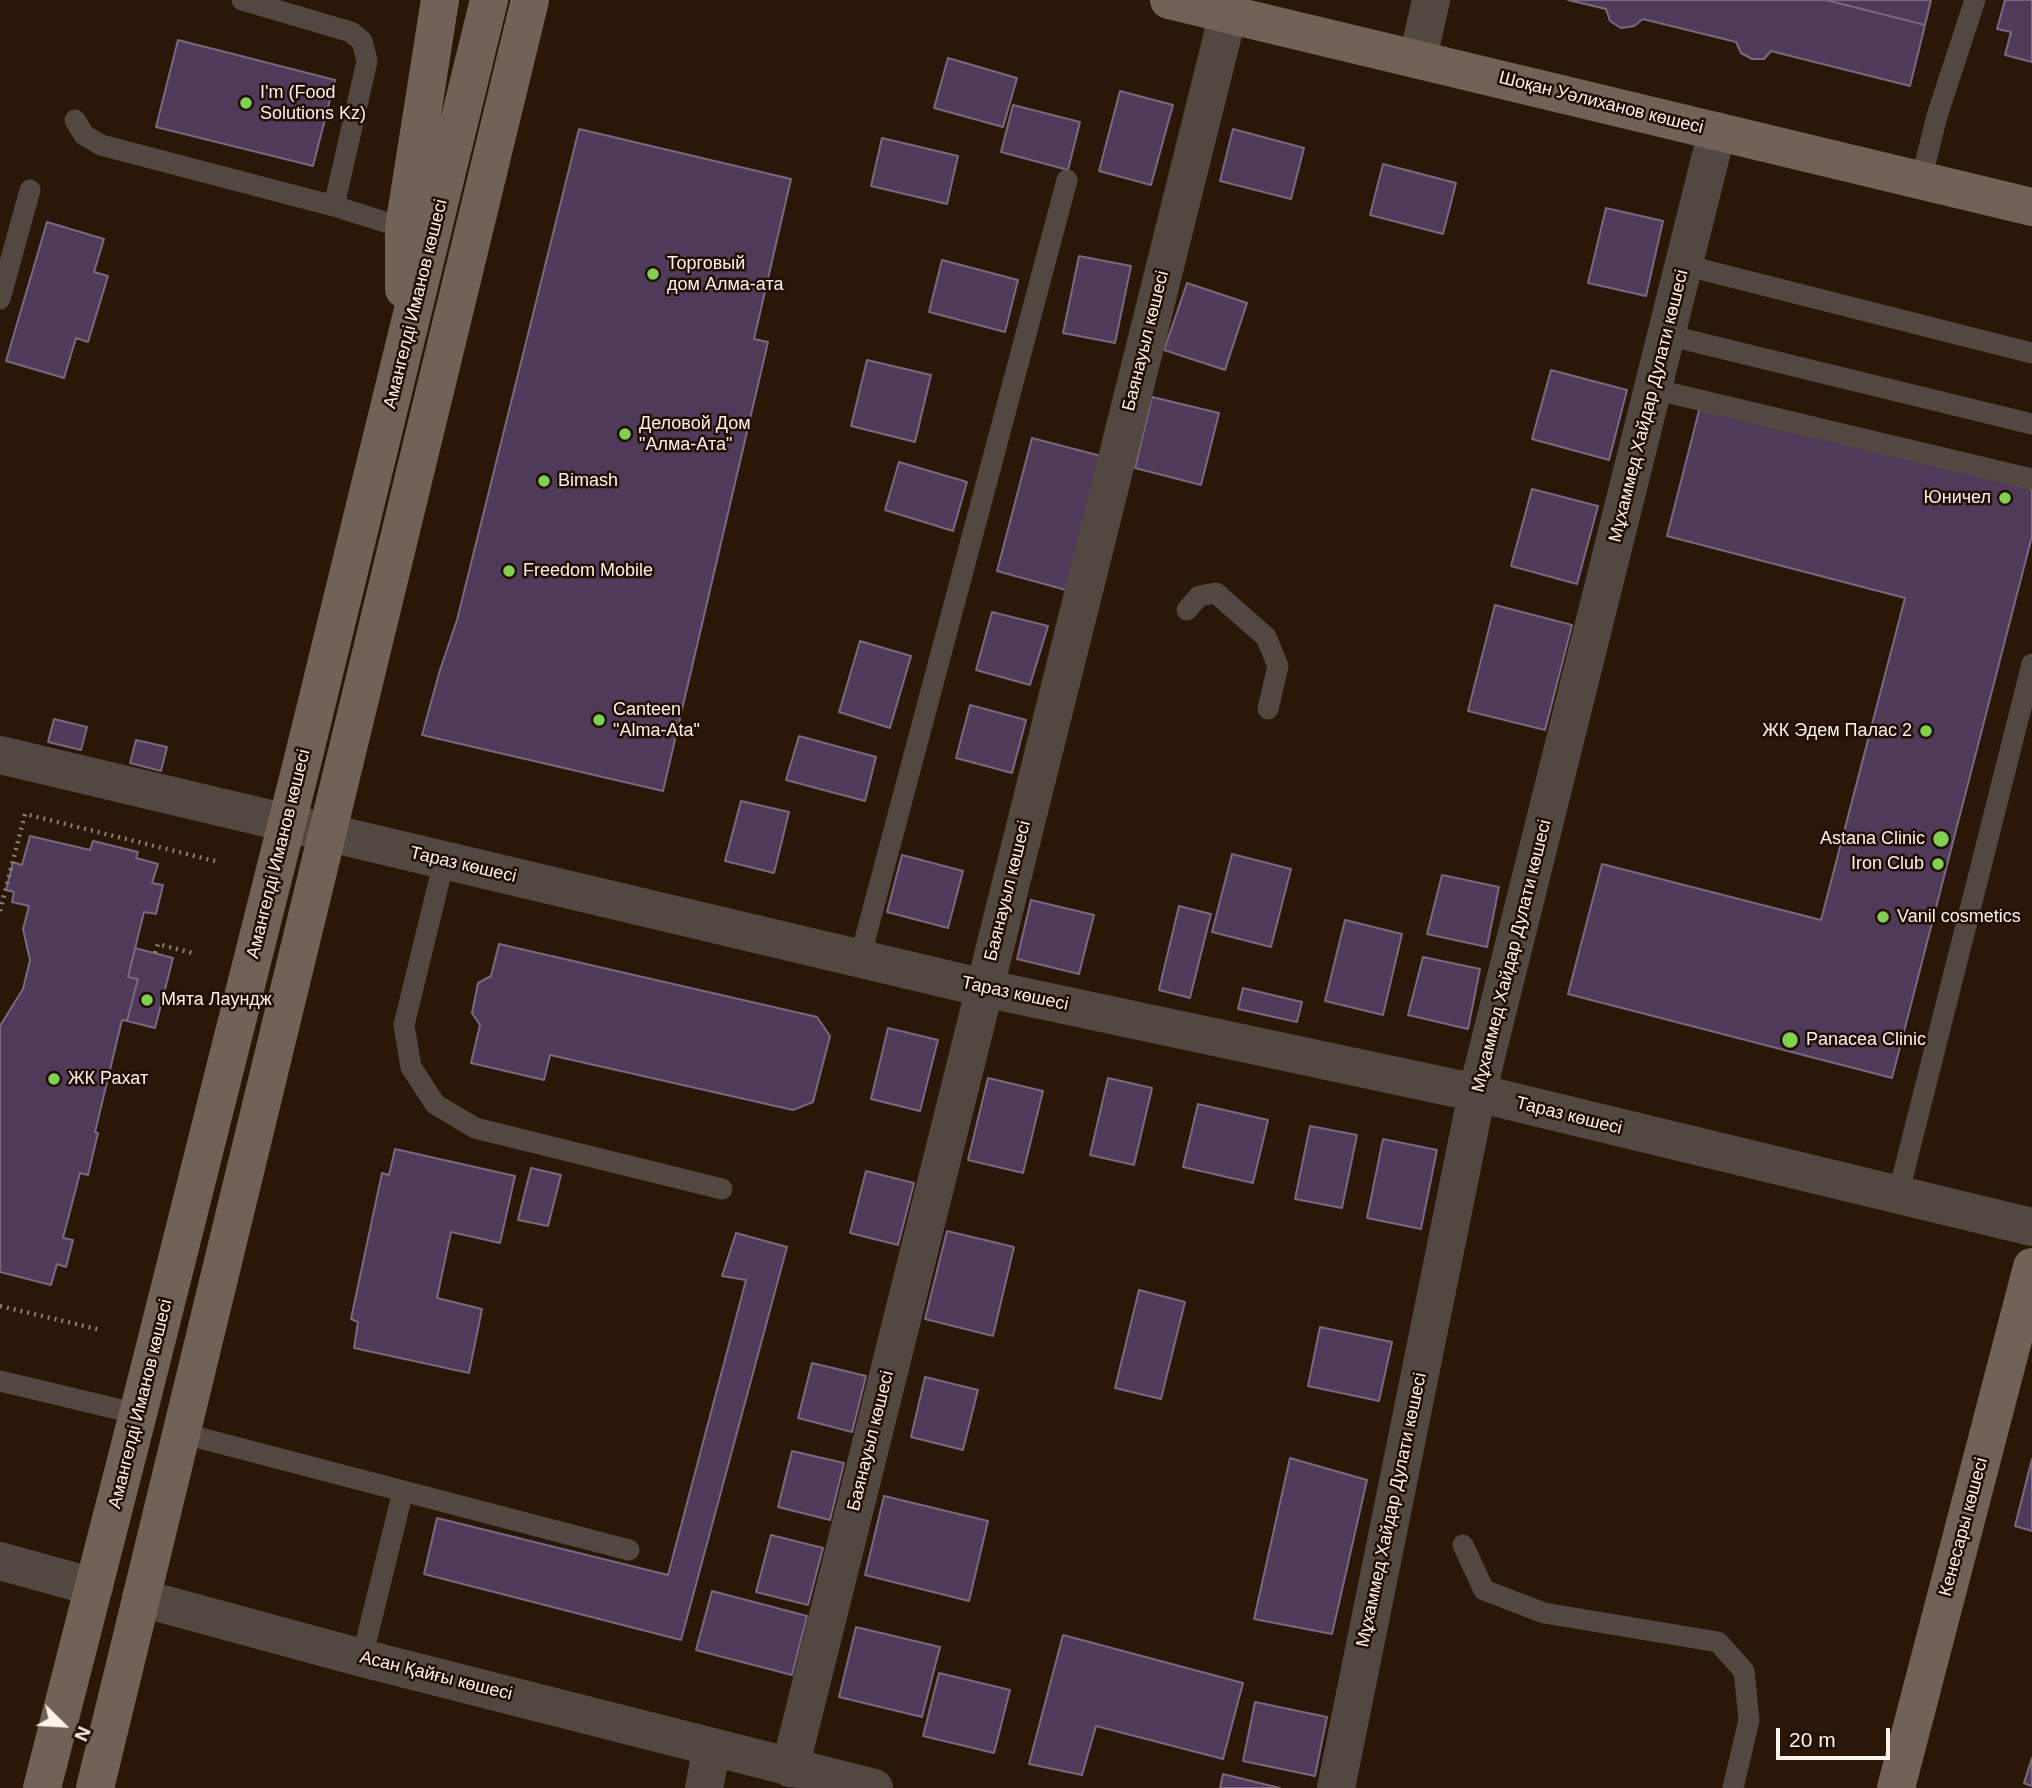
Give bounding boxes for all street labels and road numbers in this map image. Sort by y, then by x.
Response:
street label: Шоқан Уәлиханов көшесі [1497,67,1705,139]
street label: Амангелді Иманов көшесі [380,197,452,411]
street label: Мұхаммед Хайдар Дулати көшесі [1605,267,1693,545]
street label: Баянауыл көшесі [1118,268,1174,414]
street label: Амангелді Иманов көшесі [243,747,315,961]
street label: Мұхаммед Хайдар Дулати көшесі [1468,817,1556,1095]
street label: Баянауыл көшесі [980,818,1036,964]
street label: Тараз көшесі [408,842,518,888]
street label: Тараз көшесі [960,972,1070,1016]
street label: Тараз көшесі [1514,1092,1624,1140]
street label: Амангелді Иманов көшесі [105,1297,177,1511]
street label: Баянауыл көшесі [843,1368,899,1514]
street label: Мұхаммед Хайдар Дулати көшесі [1352,1371,1432,1649]
street label: Кенесары көшесі [1935,1455,1993,1599]
street label: Асан Қайғы көшесі [358,1647,514,1705]

